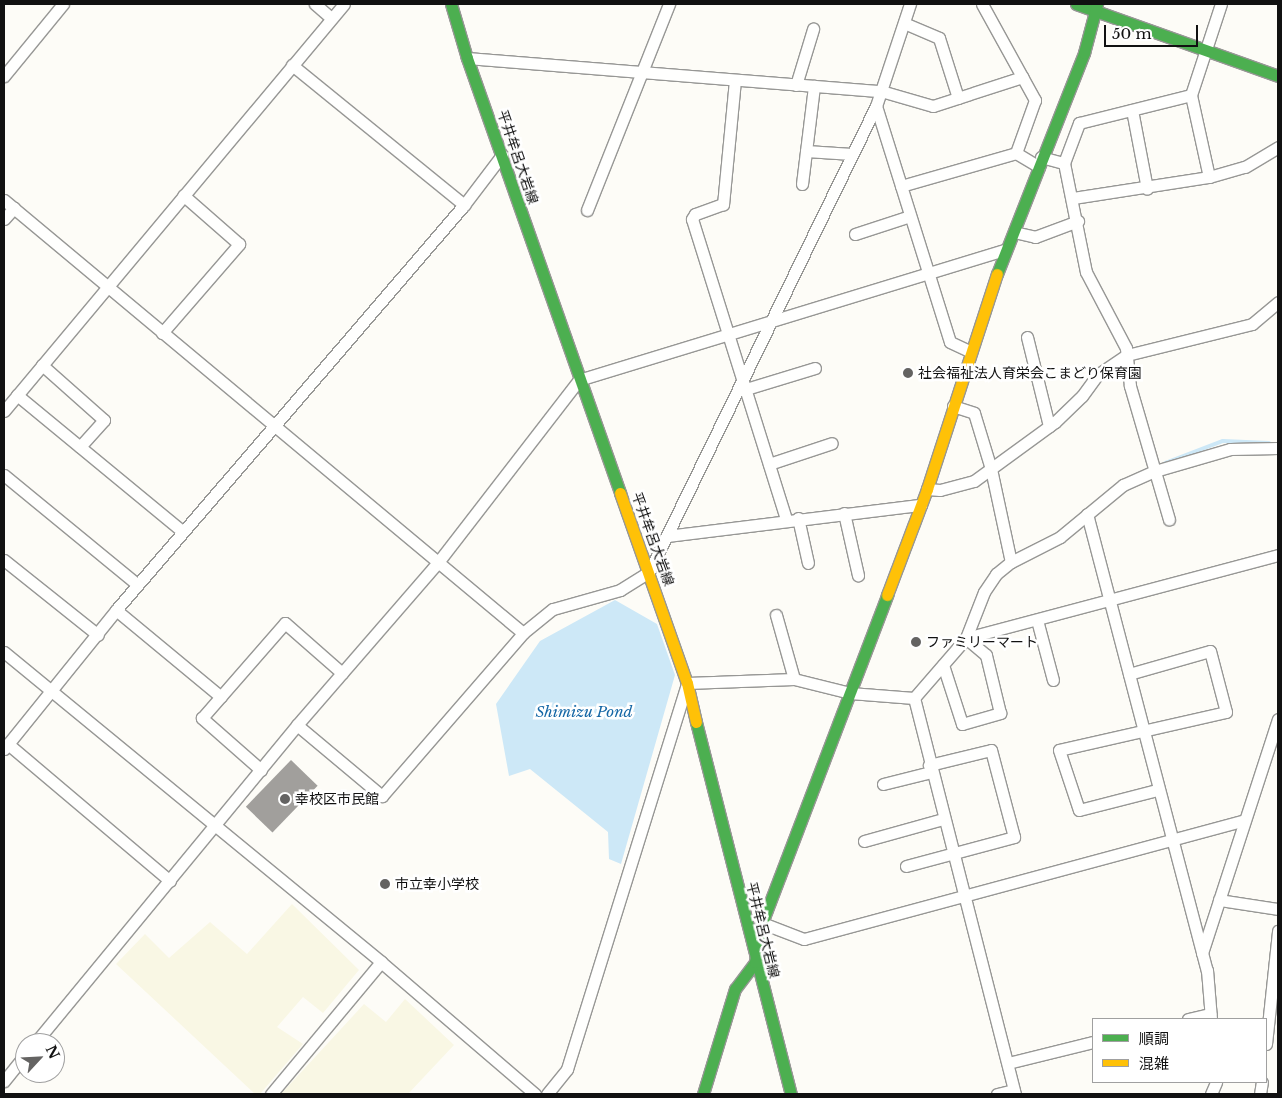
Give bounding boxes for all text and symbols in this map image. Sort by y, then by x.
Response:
scale bar [1107,15,1201,47]
text: 50 m [1112,24,1152,43]
street label: 平井牟呂大岩線 [494,108,542,206]
place label: 社会福祉法人育栄会こまどり保育園 [918,365,1142,381]
marker: 社会福祉法人育栄会こまどり保育園 [902,367,914,379]
street label: 平井牟呂大岩線 [628,490,678,588]
place label: ファミリーマート [926,634,1038,650]
marker: ファミリーマート [910,636,922,648]
water label: Shimizu Pond [535,703,633,721]
place label: 幸校区市民館 [295,791,379,807]
marker: 幸校区市民館 [279,793,291,805]
place label: 市立幸小学校 [395,876,479,892]
marker: 市立幸小学校 [379,878,391,890]
street label: 平井牟呂大岩線 [743,880,783,980]
legend [1092,1018,1267,1083]
text: 順調 [1139,1029,1169,1048]
north arrow [15,1033,65,1083]
text: N [42,1042,64,1062]
text: 混雑 [1139,1054,1169,1073]

